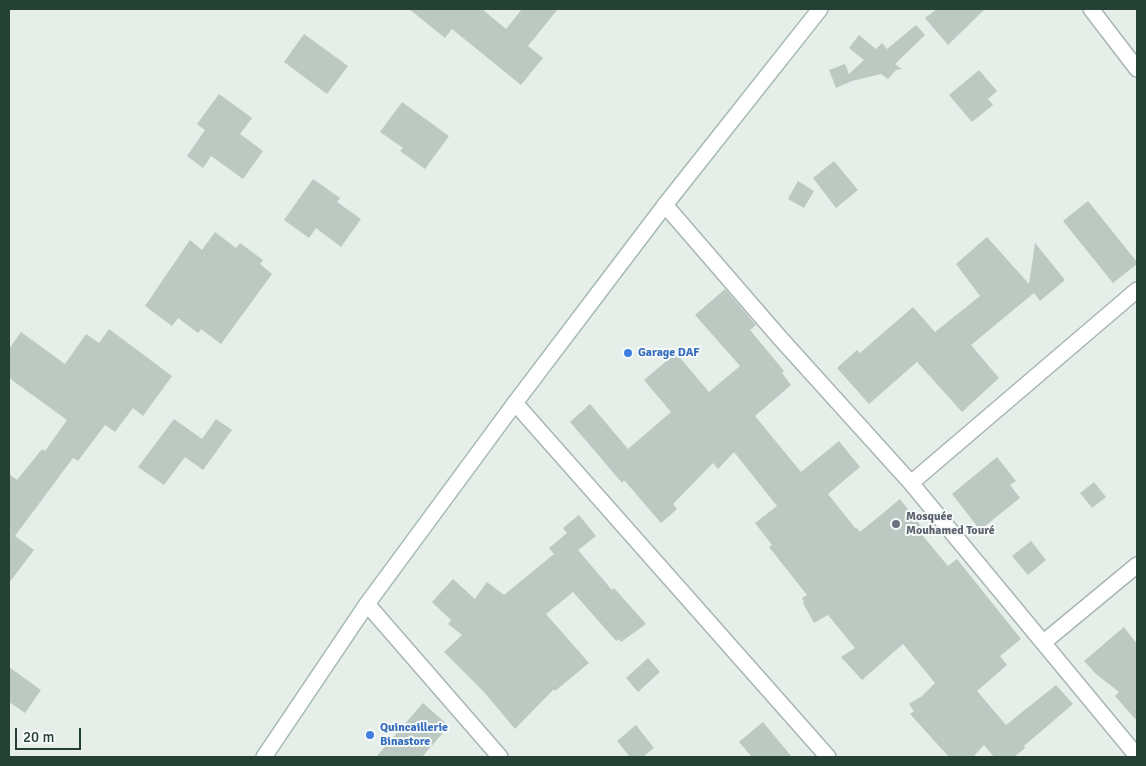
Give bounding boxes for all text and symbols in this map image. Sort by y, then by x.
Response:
place label: Garage DAF [638,346,700,360]
marker: Garage DAF [622,347,634,359]
place label: Mosquée Mouhamed Touré [906,510,995,538]
marker: Mosquée Mouhamed Touré [890,518,902,530]
scale bar [18,718,84,750]
place label: Quincaillerie Binastore [380,721,448,749]
text: 20 m [23,728,54,746]
marker: Quincaillerie Binastore [364,729,376,741]

